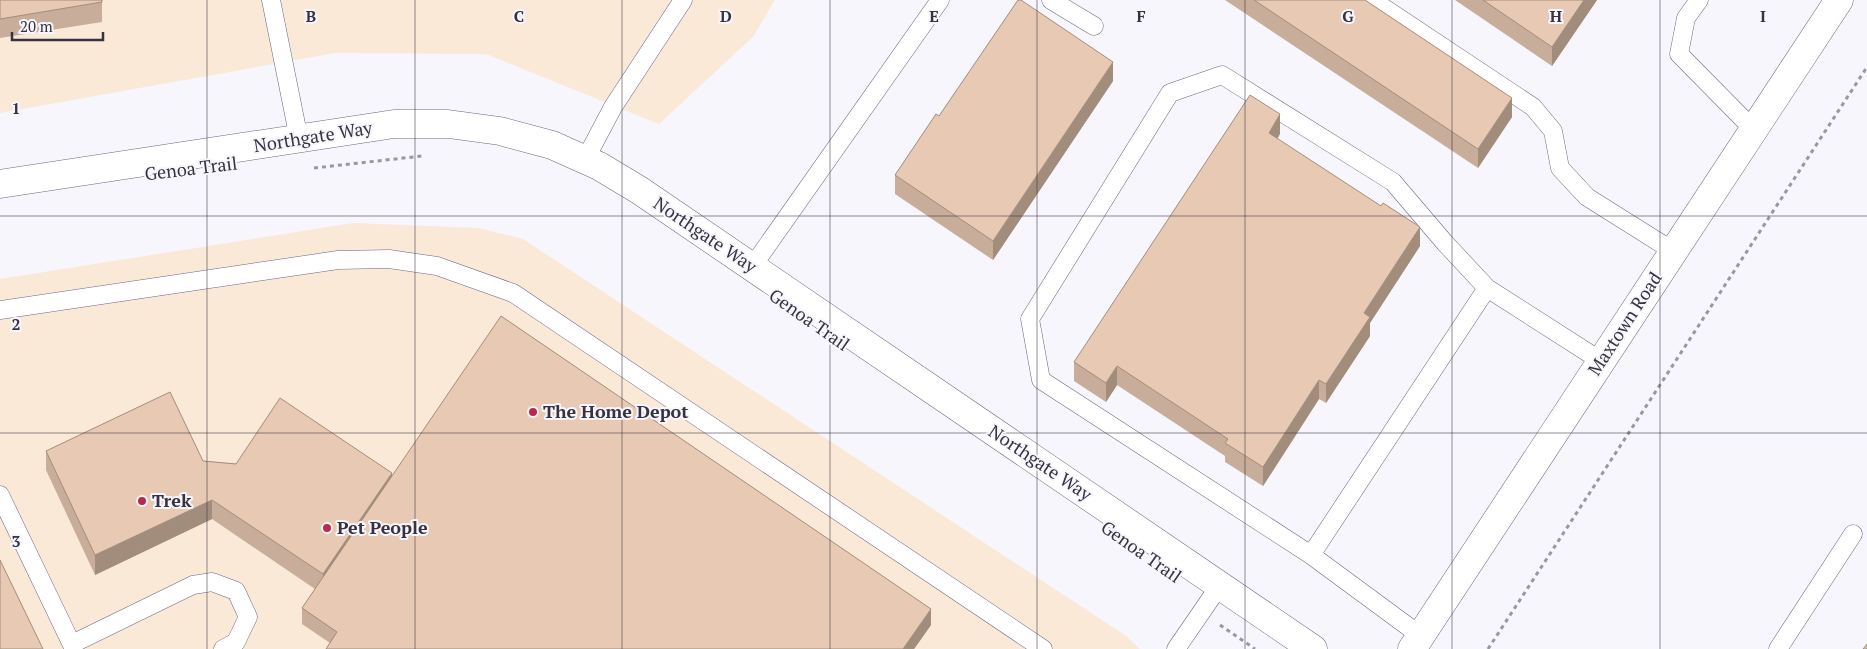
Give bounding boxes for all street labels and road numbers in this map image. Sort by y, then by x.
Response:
street label: Northgate Way [252,115,375,157]
street label: Genoa Trail [143,150,238,186]
street label: Northgate Way [649,191,763,278]
street label: Maxtown Road [1582,267,1667,380]
street label: Genoa Trail [765,283,855,356]
street label: Northgate Way [984,419,1098,506]
street label: Genoa Trail [1097,515,1187,588]

